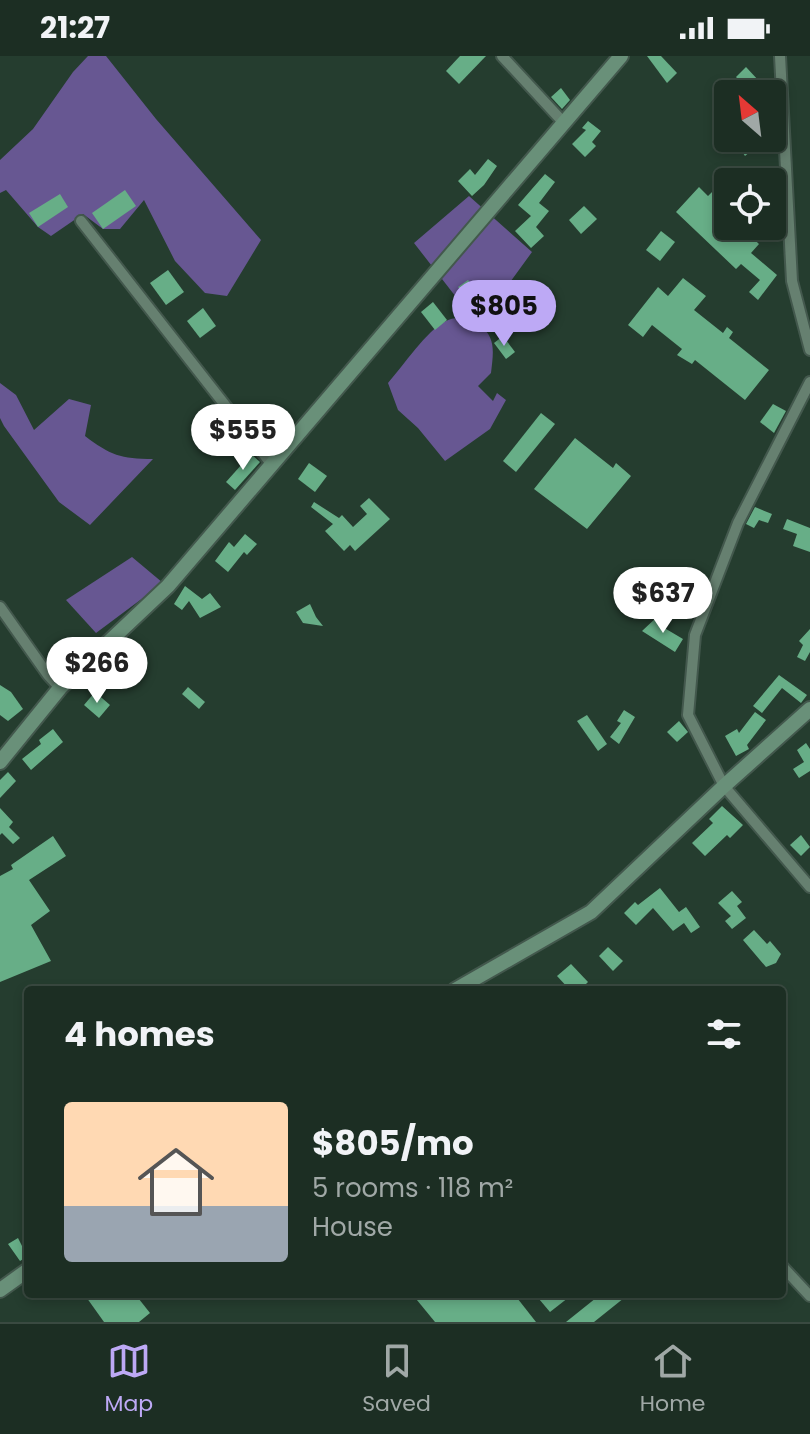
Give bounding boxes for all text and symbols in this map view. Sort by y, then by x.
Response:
text: 21:27 [40,6,110,49]
north arrow [714,80,786,152]
map controls [714,80,786,240]
button: locate [714,168,786,240]
pin: $805 [457,280,551,348]
text: $805 [470,288,538,324]
pin: $555 [196,404,290,472]
text: $555 [209,412,277,448]
pin: $637 [616,567,710,635]
text: $637 [631,575,695,611]
pin: $266 [50,637,144,705]
text: $266 [64,645,130,681]
text: 4 homes [64,1010,215,1058]
icon: filters [702,1012,746,1056]
text: $805/mo [312,1119,474,1167]
icon: home [128,1134,224,1230]
text: 5 rooms · 118 m² [312,1170,513,1206]
text: House [312,1209,393,1245]
tab: Map [105,1339,153,1420]
tab: Saved [362,1339,431,1420]
tab: Home [640,1339,705,1420]

